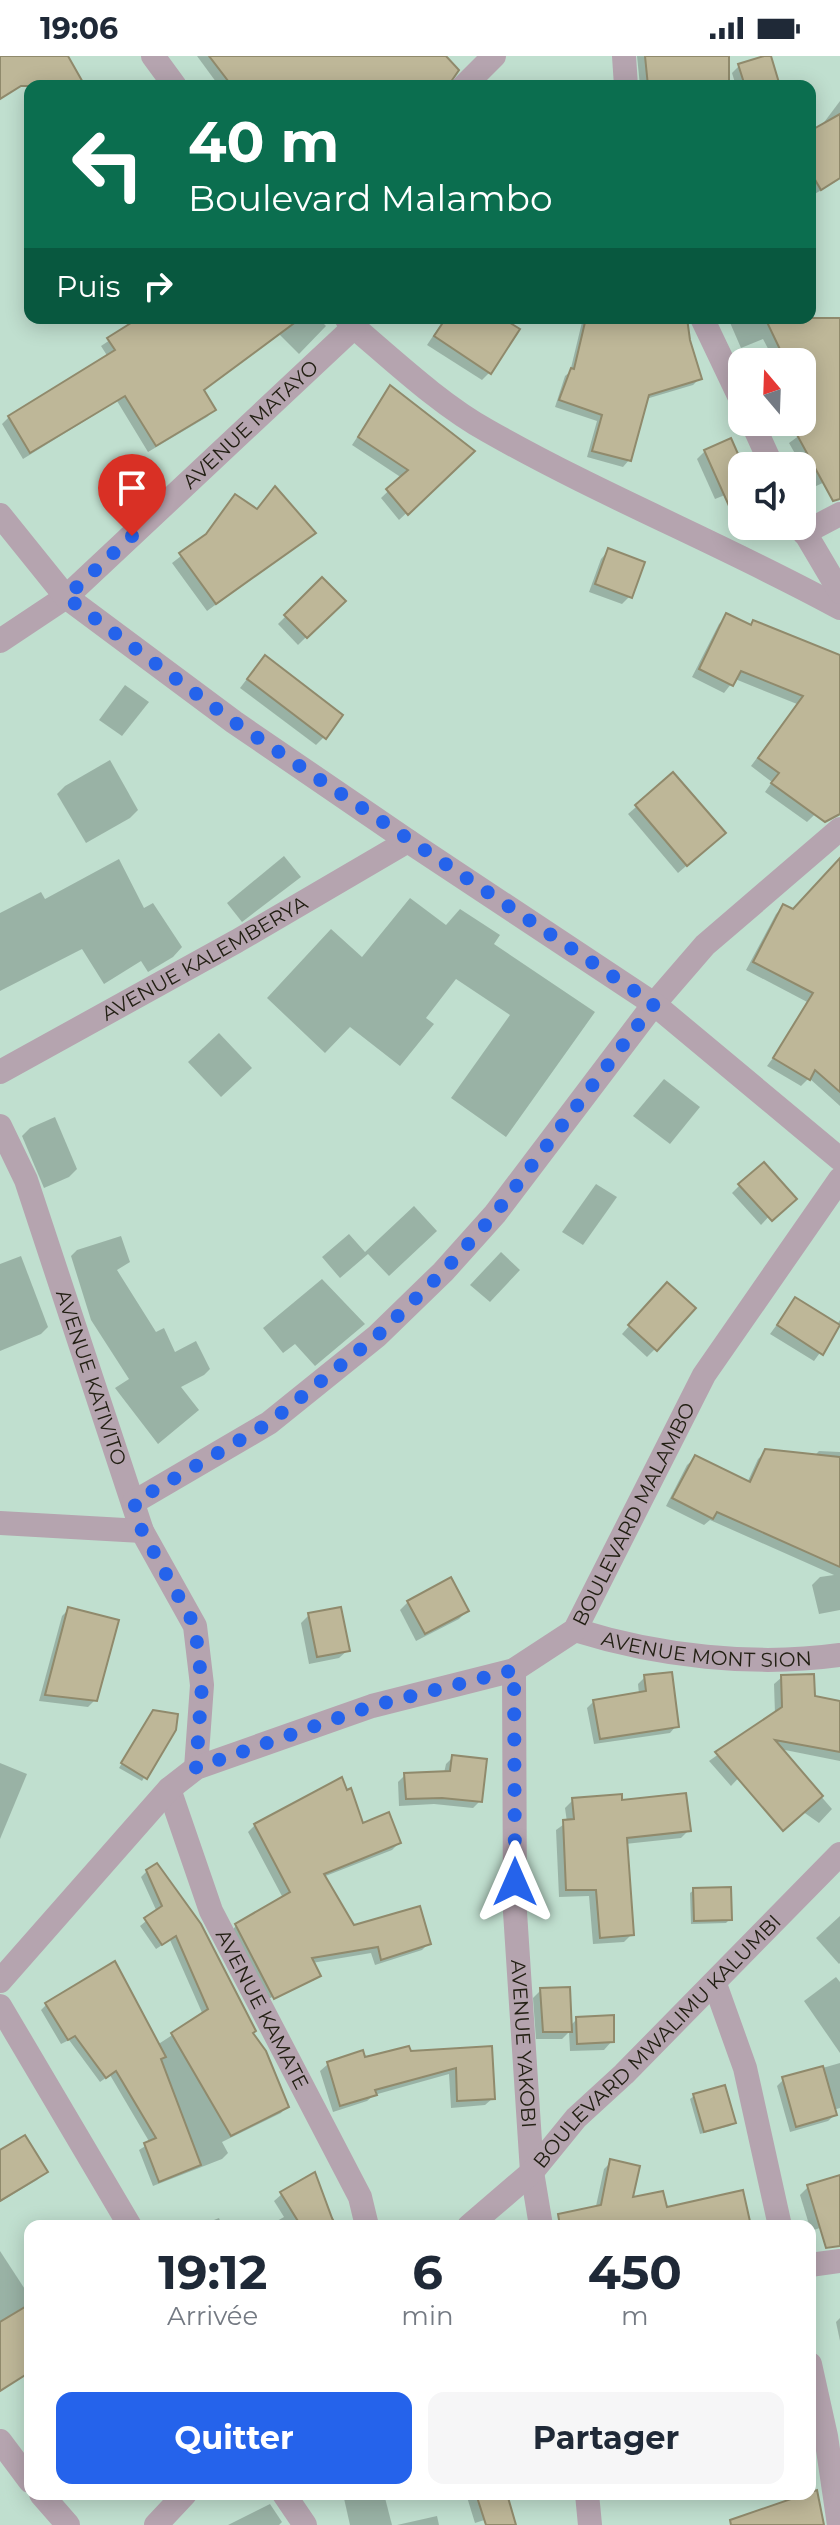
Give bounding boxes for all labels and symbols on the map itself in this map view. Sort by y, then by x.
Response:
north arrow [728,348,816,436]
street label: AVENUE MATAYO [177,355,323,494]
pin [98,454,166,536]
street label: AVENUE KALEMBERYA [97,890,312,1026]
street label: AVENUE KATIVITO [51,1287,132,1469]
street label: BOULEVARD MALAMBO [567,1398,700,1630]
street label: AVENUE MONT SION [599,1626,813,1672]
position arrow [473,1840,557,1924]
street label: BOULEVARD MWALIMU KALUMBI [528,1910,786,2173]
street label: AVENUE KAMATE [211,1925,314,2093]
street label: AVENUE YAKOBI [506,1959,541,2129]

